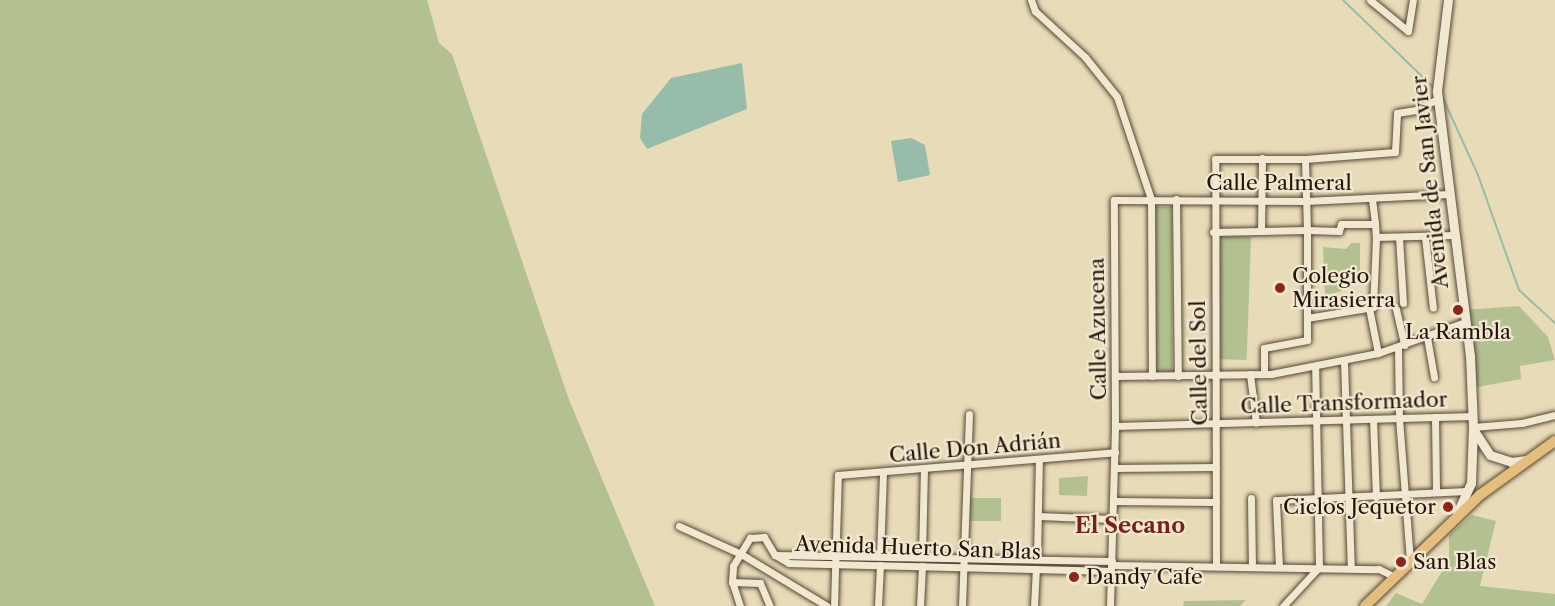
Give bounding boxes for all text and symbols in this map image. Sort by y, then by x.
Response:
street label: Avenida de San Javier [1406,74,1454,290]
street label: Calle Palmeral [1206,170,1352,196]
street label: Calle Azucena [1084,257,1112,401]
place label: Colegio Mirasierra [1292,263,1395,313]
marker: Colegio Mirasierra [1273,281,1287,295]
street label: Calle del Sol [1185,300,1213,426]
marker: La Rambla [1451,303,1465,317]
place label: La Rambla [1405,319,1511,345]
street label: Calle Transformador [1240,387,1448,419]
street label: Calle Don Adrián [888,428,1062,468]
place label: Ciclos Jequetor [1283,494,1436,520]
marker: Ciclos Jequetor [1441,500,1455,514]
district label: El Secano [1075,513,1185,539]
street label: Avenida Huerto San Blas [795,531,1041,565]
place label: San Blas [1413,549,1496,575]
marker: San Blas [1394,555,1408,569]
place label: Dandy Cafe [1086,564,1203,590]
marker: Dandy Cafe [1067,570,1081,584]

